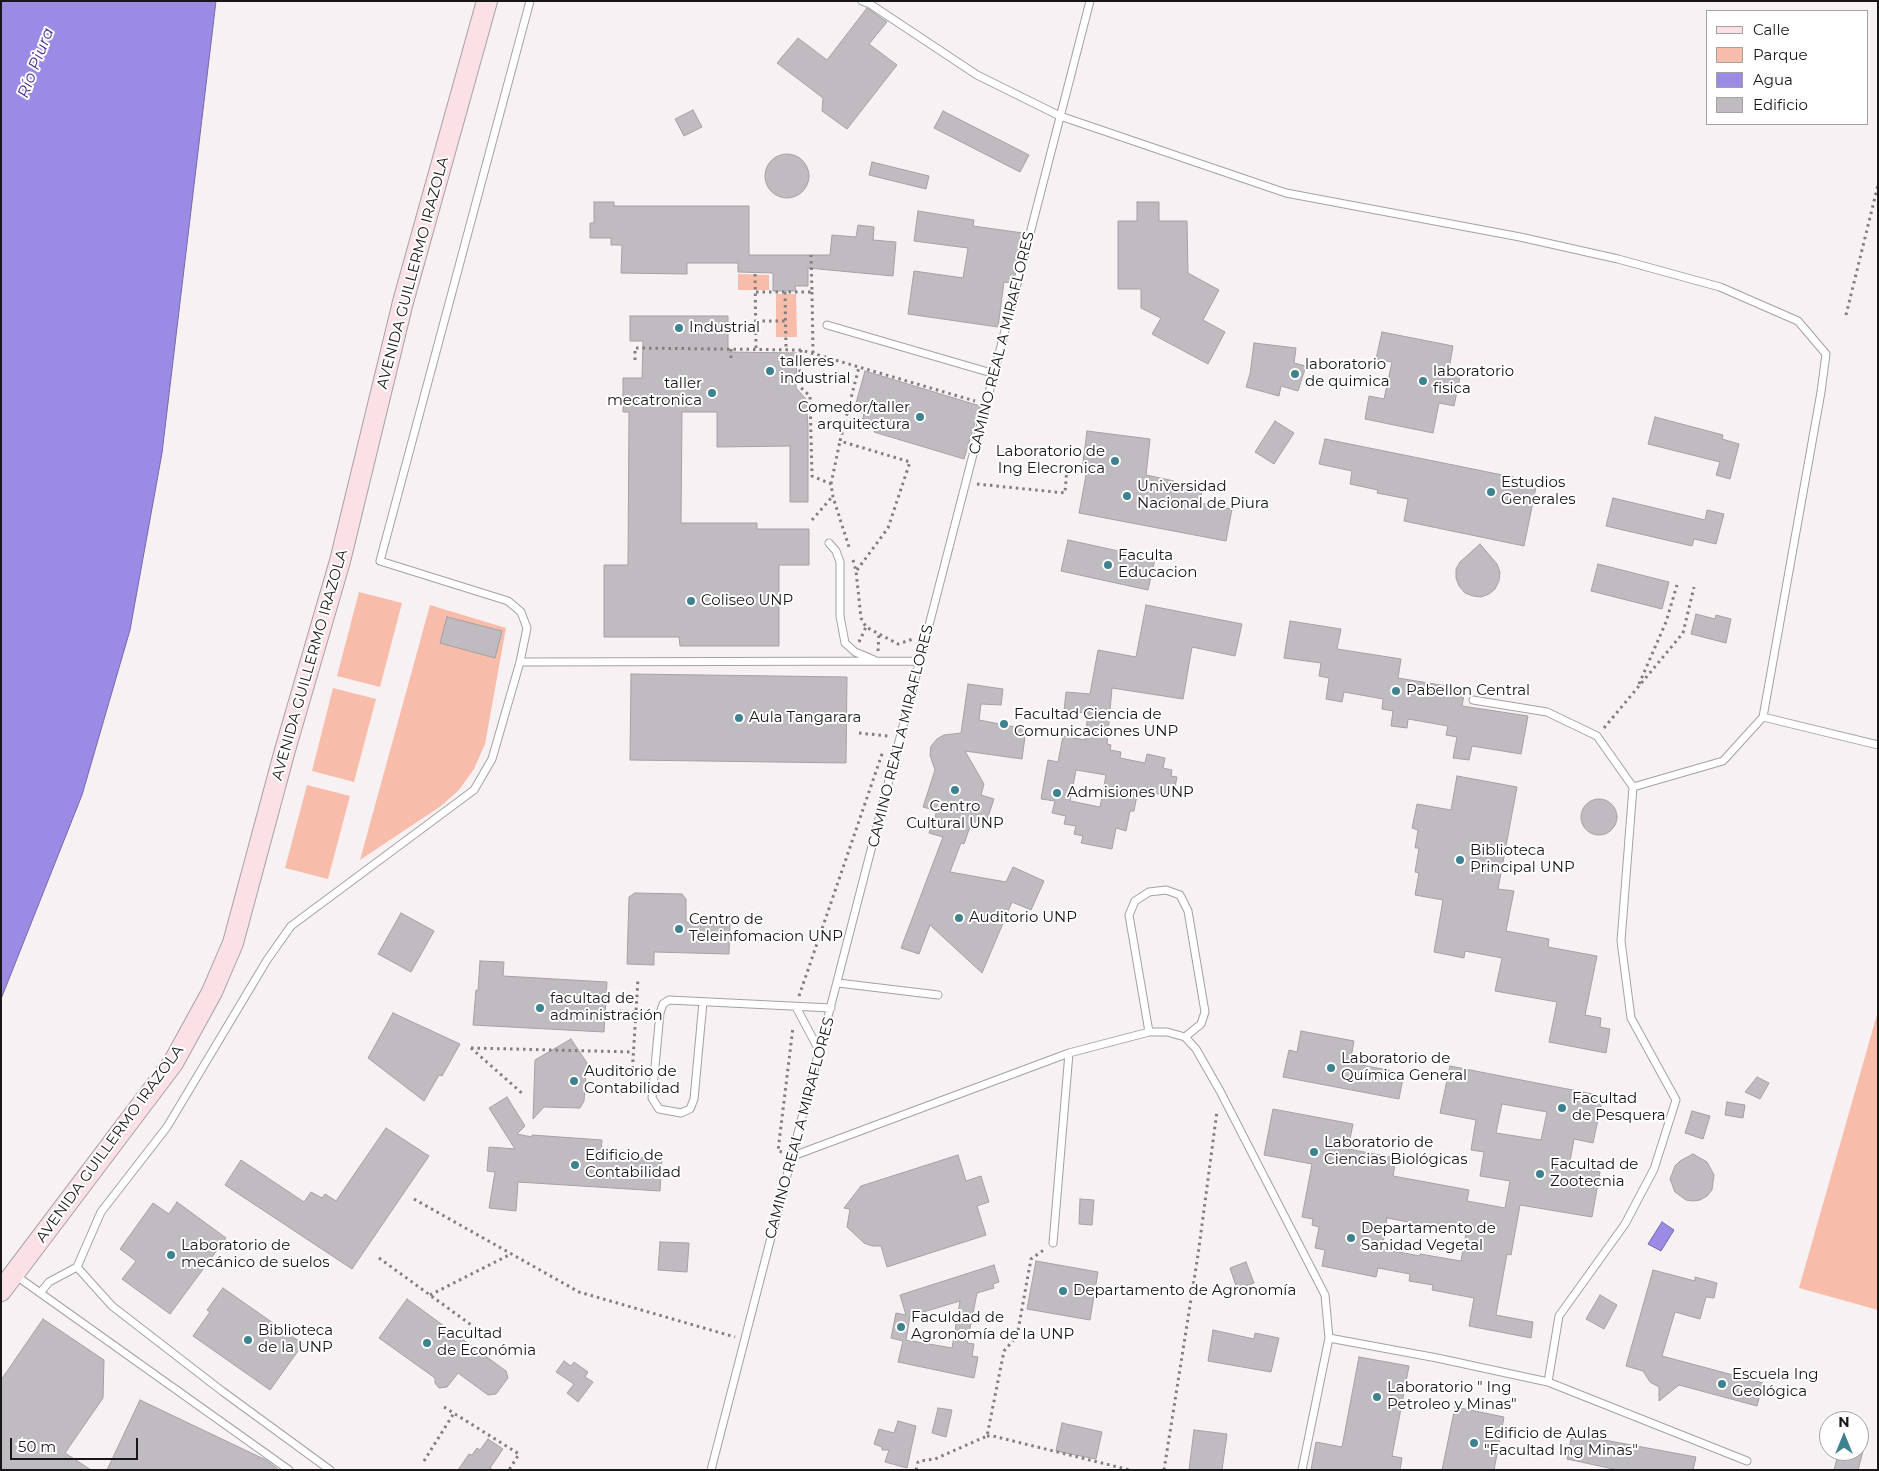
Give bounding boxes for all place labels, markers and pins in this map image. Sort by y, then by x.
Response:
place label: Industrial [689,319,760,337]
marker: Industrial [673,322,685,334]
place label: talleres industrial [780,353,851,388]
place label: laboratorio de quimica [1305,356,1390,391]
place label: laboratorio fisica [1433,363,1514,398]
marker: talleres industrial [764,365,776,377]
marker: laboratorio de quimica [1289,368,1301,380]
place label: taller mecatronica [607,375,702,410]
marker: laboratorio fisica [1417,375,1429,387]
marker: taller mecatronica [706,387,718,399]
place label: Comedor/taller arquitectura [798,399,910,434]
marker: Comedor/taller arquitectura [914,411,926,423]
place label: Laboratorio de Ing Elecronica [996,443,1105,478]
marker: Laboratorio de Ing Elecronica [1109,455,1121,467]
place label: Estudios Generales [1501,474,1576,509]
place label: Universidad Nacional de Piura [1137,478,1269,513]
marker: Estudios Generales [1485,486,1497,498]
marker: Universidad Nacional de Piura [1121,490,1133,502]
place label: Faculta Educacion [1118,547,1197,582]
marker: Faculta Educacion [1102,559,1114,571]
place label: Coliseo UNP [701,592,793,610]
marker: Coliseo UNP [685,595,697,607]
place label: Pabellon Central [1406,682,1530,700]
marker: Pabellon Central [1390,685,1402,697]
place label: Facultad Ciencia de Comunicaciones UNP [1014,706,1178,741]
place label: Aula Tangarara [749,709,861,727]
marker: Aula Tangarara [733,712,745,724]
marker: Facultad Ciencia de Comunicaciones UNP [998,718,1010,730]
marker: Centro Cultural UNP [949,784,961,796]
place label: Admisiones UNP [1067,784,1194,802]
marker: Admisiones UNP [1051,787,1063,799]
place label: Centro Cultural UNP [906,798,1004,833]
place label: Biblioteca Principal UNP [1470,842,1575,877]
marker: Biblioteca Principal UNP [1454,854,1466,866]
place label: Auditorio UNP [969,909,1077,927]
place label: Centro de Teleinfomacion UNP [689,911,843,946]
marker: Auditorio UNP [953,912,965,924]
marker: Centro de Teleinfomacion UNP [673,923,685,935]
place label: facultad de administración [550,990,663,1025]
marker: facultad de administración [534,1002,546,1014]
place label: Laboratorio de Química General [1341,1050,1467,1085]
marker: Laboratorio de Química General [1325,1062,1337,1074]
place label: Auditorio de Contabilidad [584,1063,680,1098]
marker: Auditorio de Contabilidad [568,1075,580,1087]
place label: Facultad de Pesquera [1572,1090,1666,1125]
marker: Facultad de Pesquera [1556,1102,1568,1114]
place label: Laboratorio de Ciencias Biológicas [1324,1134,1467,1169]
marker: Laboratorio de Ciencias Biológicas [1308,1146,1320,1158]
place label: Edificio de Contabilidad [585,1147,681,1182]
place label: Facultad de Zootecnia [1550,1156,1638,1191]
marker: Edificio de Contabilidad [569,1159,581,1171]
marker: Facultad de Zootecnia [1534,1168,1546,1180]
place label: Departamento de Sanidad Vegetal [1361,1220,1496,1255]
marker: Departamento de Sanidad Vegetal [1345,1232,1357,1244]
place label: Laboratorio de mecánico de suelos [181,1237,329,1272]
marker: Laboratorio de mecánico de suelos [165,1249,177,1261]
place label: Departamento de Agronomía [1073,1282,1296,1300]
marker: Departamento de Agronomía [1057,1285,1069,1297]
place label: Faculdad de Agronomía de la UNP [911,1309,1074,1344]
marker: Faculdad de Agronomía de la UNP [895,1321,907,1333]
place label: Biblioteca de la UNP [258,1322,333,1357]
place label: Facultad de Económia [437,1325,536,1360]
marker: Biblioteca de la UNP [242,1334,254,1346]
marker: Facultad de Económia [421,1337,433,1349]
place label: Escuela Ing Geológica [1732,1366,1819,1401]
marker: Escuela Ing Geológica [1716,1378,1728,1390]
place label: Laboratorio " Ing Petroleo y Minas" [1387,1379,1517,1414]
marker: Laboratorio " Ing Petroleo y Minas" [1371,1391,1383,1403]
place label: Edificio de Aulas "Facultad Ing Minas" [1484,1425,1638,1460]
marker: Edificio de Aulas "Facultad Ing Minas" [1468,1437,1480,1449]

